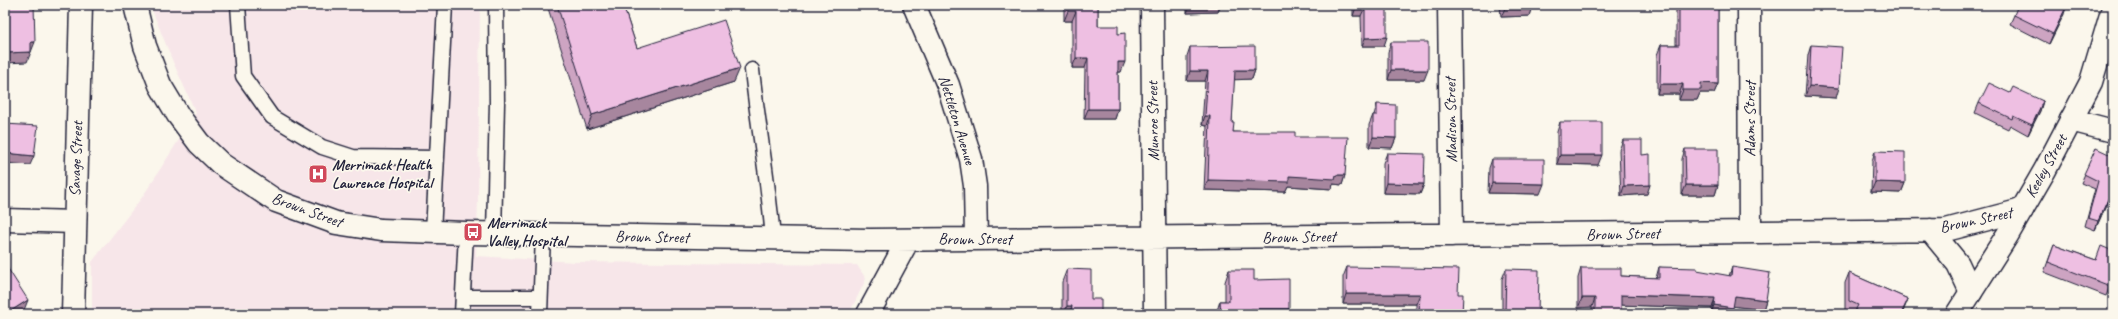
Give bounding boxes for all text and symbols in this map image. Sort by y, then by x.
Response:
street label: Nettleton Avenue [934,73,981,169]
street label: Madison Street [1440,75,1462,163]
street label: Munroe Street [1142,79,1164,161]
street label: Adams Street [1740,79,1760,157]
street label: Savage Street [65,119,87,197]
street label: Keeley Street [2020,129,2072,201]
place label: Merrimack Health Lawrence Hospital [332,155,435,193]
hospital icon: Merrimack Health Lawrence Hospital [307,163,329,185]
street label: Brown Street [269,188,348,233]
street label: Brown Street [1938,202,2017,237]
place label: Merrimack Valley Hospital [487,213,569,251]
bus stop icon: Merrimack Valley Hospital [462,221,484,243]
street label: Brown Street [1586,223,1663,245]
street label: Brown Street [615,226,692,248]
street label: Brown Street [1262,226,1339,248]
street label: Brown Street [938,229,1014,249]

